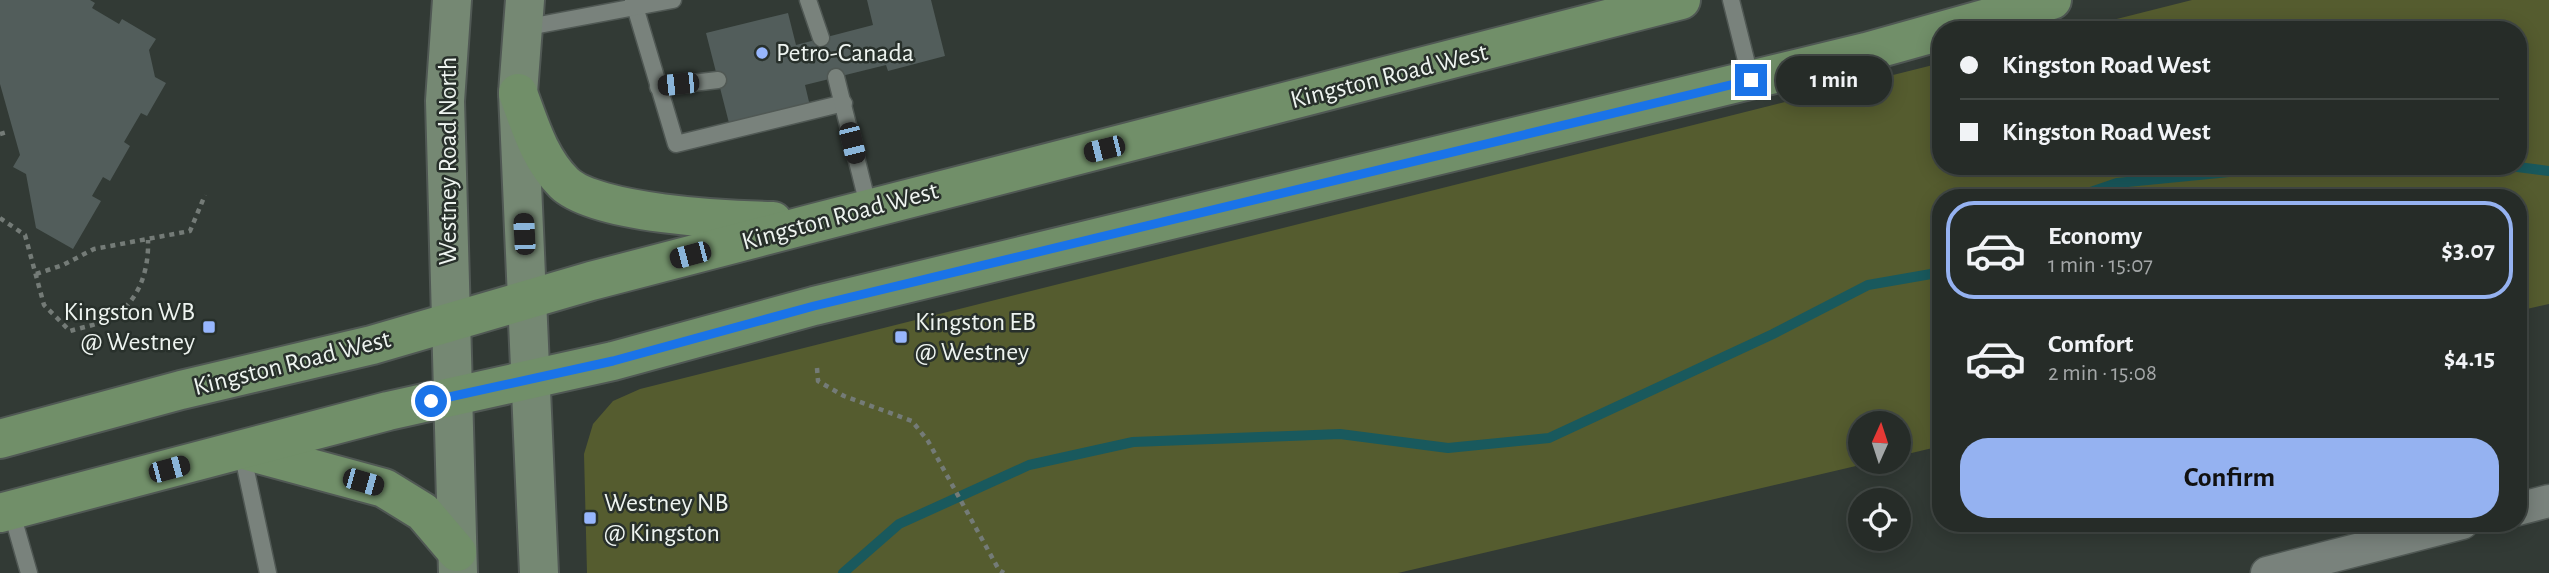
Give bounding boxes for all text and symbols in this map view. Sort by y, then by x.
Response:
street label: Kingston Road West [1288,39,1490,113]
place label: Petro-Canada [776,40,914,66]
marker: Petro-Canada [754,45,770,61]
text: Kingston Road West [2002,52,2210,78]
callout: 1 min [1776,56,1891,104]
street label: Westney Road North [435,57,461,265]
route end [1735,64,1767,96]
text: 1 min [1810,69,1858,92]
car [657,71,700,97]
text: Kingston Road West [2002,119,2210,145]
car [837,120,868,166]
car [1082,134,1127,164]
street label: Kingston Road West [739,177,941,255]
car [513,212,536,256]
icon: car [1964,219,2027,282]
text: Economy [2048,223,2142,249]
text: $3.07 [2441,237,2495,263]
car [667,239,714,271]
text: 1 min · 15:07 [2048,254,2153,277]
place label: Kingston WB @ Westney [63,299,195,355]
place label: Kingston EB @ Westney [915,309,1036,365]
marker: Kingston WB @ Westney [201,319,217,335]
street label: Kingston Road West [191,326,393,400]
icon: car [1964,327,2027,390]
marker: Kingston EB @ Westney [893,329,909,345]
text: Comfort [2048,331,2133,357]
text: $4.15 [2444,345,2495,371]
text: 2 min · 15:08 [2048,362,2157,385]
route start [415,385,447,417]
north arrow [1848,411,1911,474]
map controls [1848,411,1911,551]
button: Confirm [1960,438,2499,518]
car [146,453,193,485]
car [340,466,387,498]
button: locate [1848,488,1911,551]
place label: Westney NB @ Kingston [604,490,729,546]
marker: Westney NB @ Kingston [582,510,598,526]

